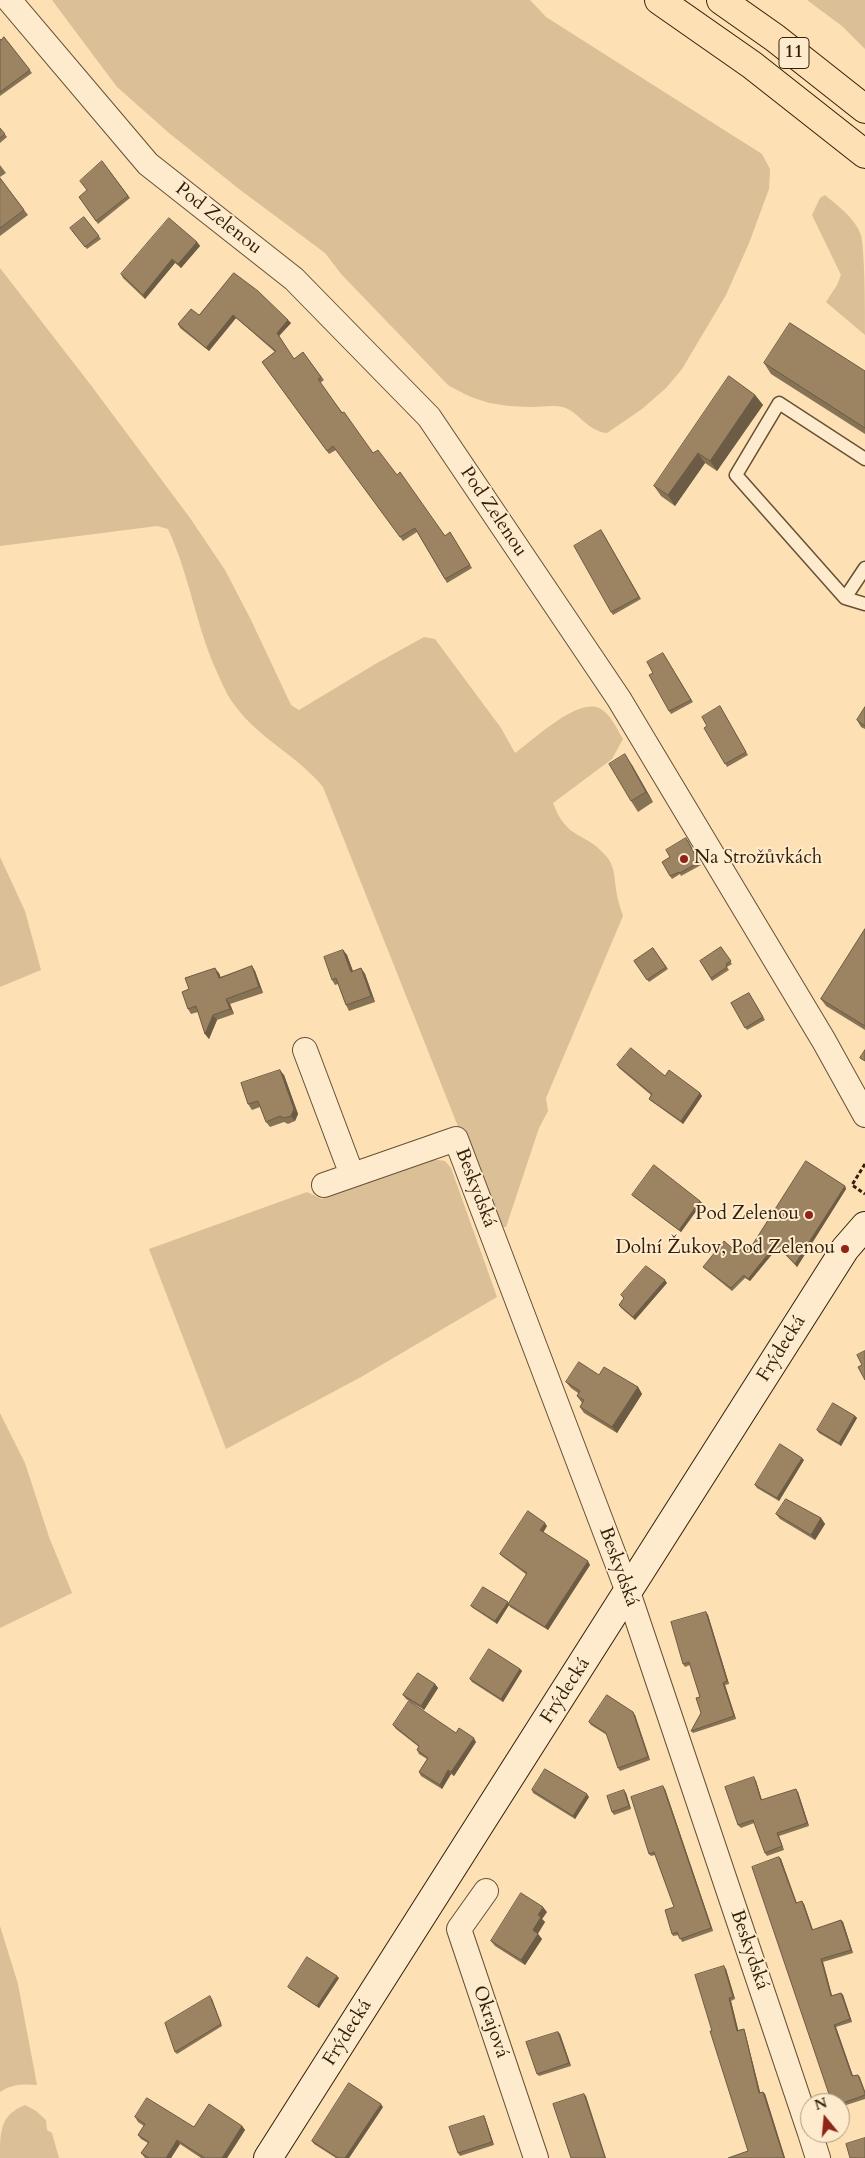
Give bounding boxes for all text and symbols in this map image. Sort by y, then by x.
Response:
road number: 11 [779,38,809,68]
street label: Pod Zelenou [170,178,266,260]
street label: Pod Zelenou [455,463,531,561]
place label: Na Strožůvkách [694,848,822,870]
marker: Na Strožůvkách [678,853,690,865]
street label: Beskydská [449,1145,501,1231]
place label: Pod Zelenou [695,1204,799,1226]
marker: Pod Zelenou [803,1209,815,1221]
place label: Dolní Žukov, Pod Zelenou [615,1238,835,1260]
marker: Dolní Žukov, Pod Zelenou [839,1243,851,1255]
street label: Frýdecká [753,1312,811,1386]
street label: Beskydská [593,1524,643,1610]
street label: Frýdecká [536,1654,596,1728]
street label: Beskydská [725,1907,773,1993]
street label: Okrajová [467,1983,513,2061]
street label: Frýdecká [319,1996,377,2070]
north arrow [800,2093,850,2143]
text: N [812,2093,829,2115]

